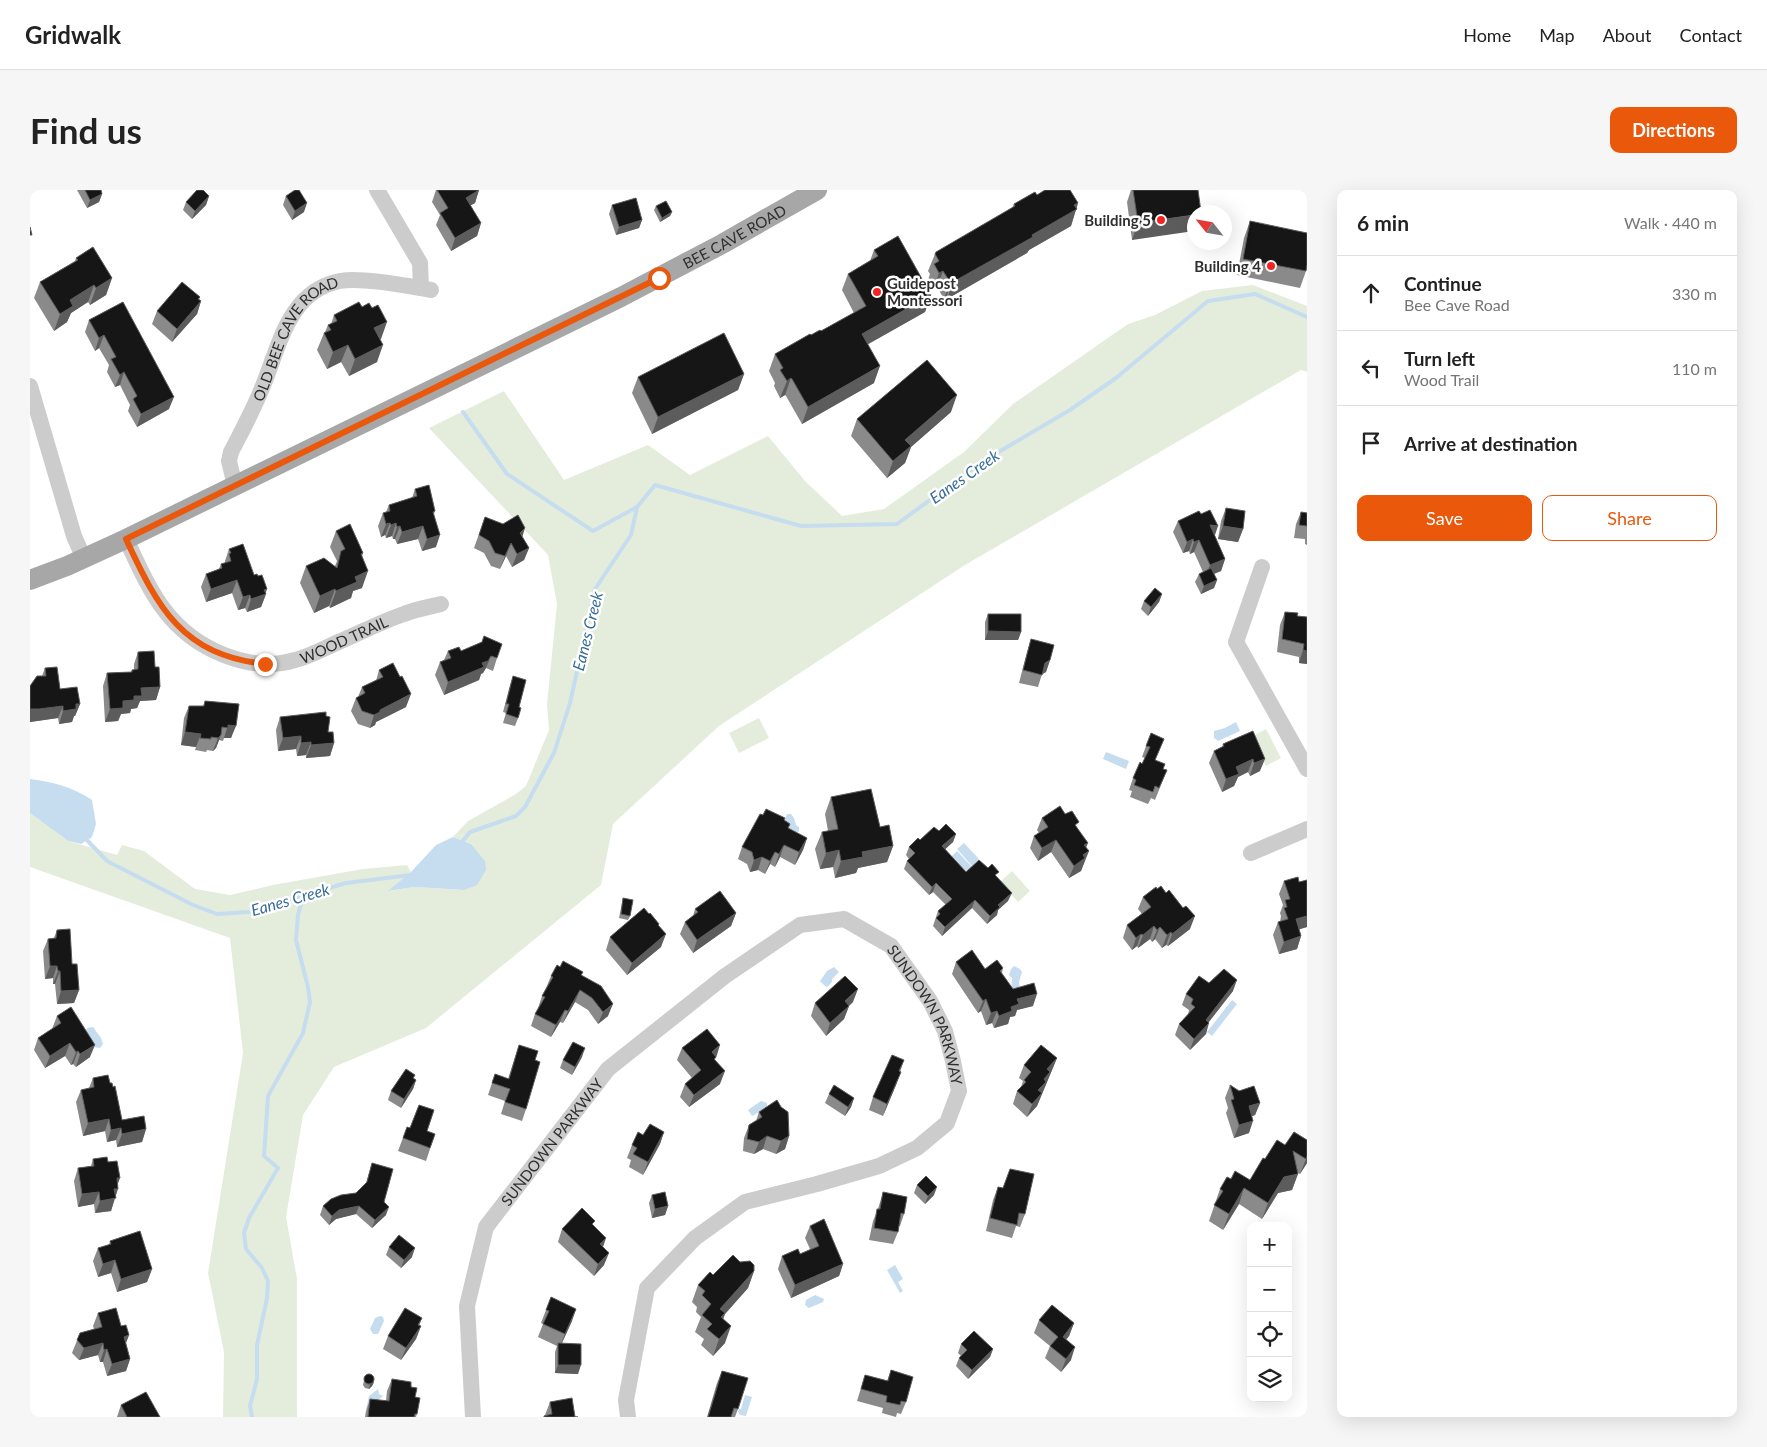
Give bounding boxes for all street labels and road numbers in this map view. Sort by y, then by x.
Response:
street label: BEE CAVE ROAD [679,200,789,272]
street label: OLD BEE CAVE ROAD [249,273,340,404]
street label: WOOD TRAIL [297,612,391,667]
street label: SUNDOWN PARKWAY [884,941,967,1087]
street label: SUNDOWN PARKWAY [497,1074,607,1209]

